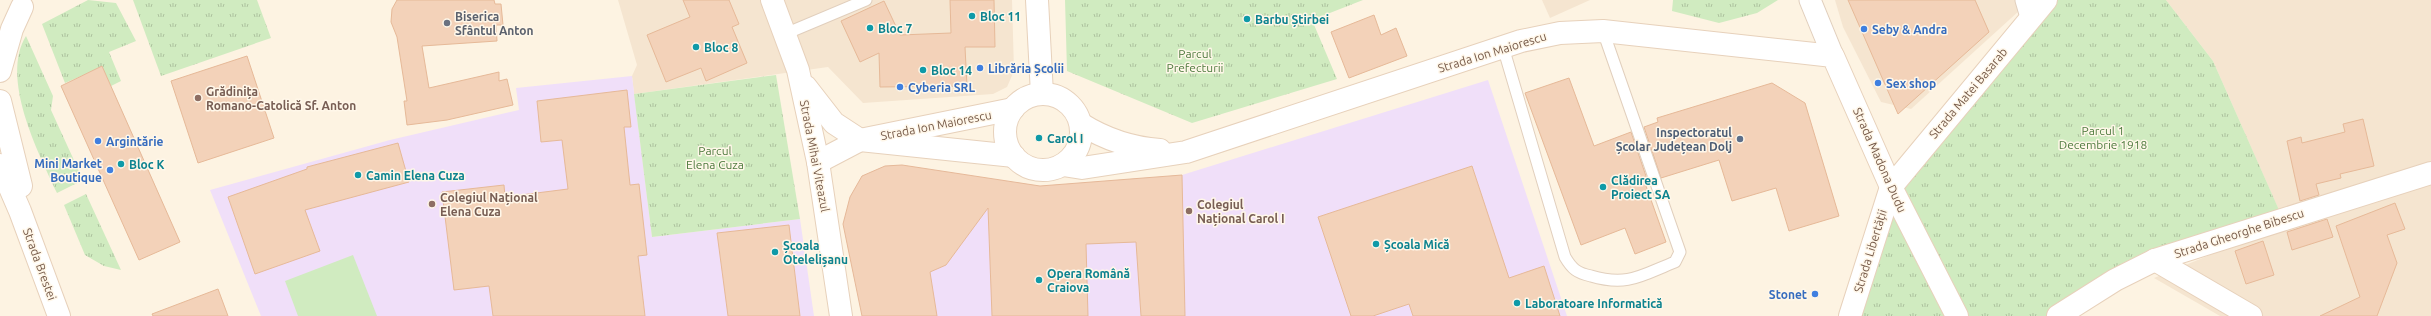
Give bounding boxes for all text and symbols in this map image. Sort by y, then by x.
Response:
place label: Biserica Sfântul Anton [455,10,534,37]
place label: Bloc 11 [980,10,1021,23]
marker: Bloc 11 [967,11,977,21]
place label: Barbu Știrbei [1255,13,1329,27]
marker: Barbu Știrbei [1242,14,1252,24]
marker: Biserica Sfântul Anton [442,18,452,28]
place label: Bloc 7 [878,22,913,35]
marker: Bloc 7 [865,23,875,33]
place label: Seby & Andra [1872,23,1947,36]
marker: Seby & Andra [1859,24,1869,34]
street label: Strada Ion Maiorescu [1436,29,1548,75]
place label: Bloc 8 [704,41,739,54]
marker: Bloc 8 [691,42,701,52]
street label: Strada Matei Basarab [1926,45,2010,141]
park label: Parcul Prefecturii [1166,47,1224,74]
place label: Librăria Școlii [988,62,1064,76]
marker: Librăria Școlii [975,63,985,73]
place label: Bloc 14 [931,64,972,77]
marker: Bloc 14 [918,65,928,75]
place label: Sex shop [1886,77,1936,90]
marker: Sex shop [1873,78,1883,88]
place label: Cyberia SRL [908,81,975,94]
marker: Cyberia SRL [895,82,905,92]
place label: Grădinița Romano-Catolică Sf. Anton [206,85,356,112]
marker: Grădinița Romano-Catolică Sf. Anton [193,93,203,103]
street label: Strada Mihai Viteazul [798,99,832,213]
street label: Strada Madona Dudu [1851,106,1909,214]
street label: Strada Ion Maiorescu [879,108,993,142]
park label: Parcul 1 Decembrie 1918 [2059,124,2147,151]
place label: Inspectoratul Școlar Județean Dolj [1616,126,1732,154]
place label: Carol I [1047,132,1083,145]
marker: Carol I [1034,133,1044,143]
marker: Inspectoratul Școlar Județean Dolj [1735,134,1745,144]
place label: Argintărie [106,135,163,148]
marker: Argintărie [93,136,103,146]
park label: Parcul Elena Cuza [686,144,744,171]
place label: Mini Market Boutique [34,157,102,184]
place label: Bloc K [129,158,165,171]
marker: Bloc K [116,159,126,169]
marker: Mini Market Boutique [105,165,115,175]
place label: Camin Elena Cuza [366,169,465,182]
marker: Camin Elena Cuza [353,170,363,180]
place label: Clădirea Proiect SA [1611,174,1671,201]
marker: Clădirea Proiect SA [1598,182,1608,192]
place label: Colegiul Național Elena Cuza [440,191,538,218]
place label: Colegiul Național Carol I [1197,198,1285,226]
marker: Colegiul Național Elena Cuza [427,199,437,209]
marker: Colegiul Național Carol I [1184,206,1194,216]
street label: Strada Gheorghe Bibescu [2173,206,2305,260]
street label: Strada Libertății [1851,208,1889,294]
street label: Strada Brestei [21,226,59,302]
place label: Școala Mică [1384,238,1450,252]
place label: Școala Otelelișanu [783,239,848,267]
marker: Școala Mică [1371,239,1381,249]
marker: Școala Otelelișanu [770,247,780,257]
place label: Opera Română Craiova [1047,267,1130,294]
marker: Opera Română Craiova [1034,275,1044,285]
place label: Stonet [1769,288,1807,301]
marker: Stonet [1810,289,1820,299]
place label: Laboratoare Informatică [1525,297,1663,310]
marker: Laboratoare Informatică [1512,298,1522,308]

